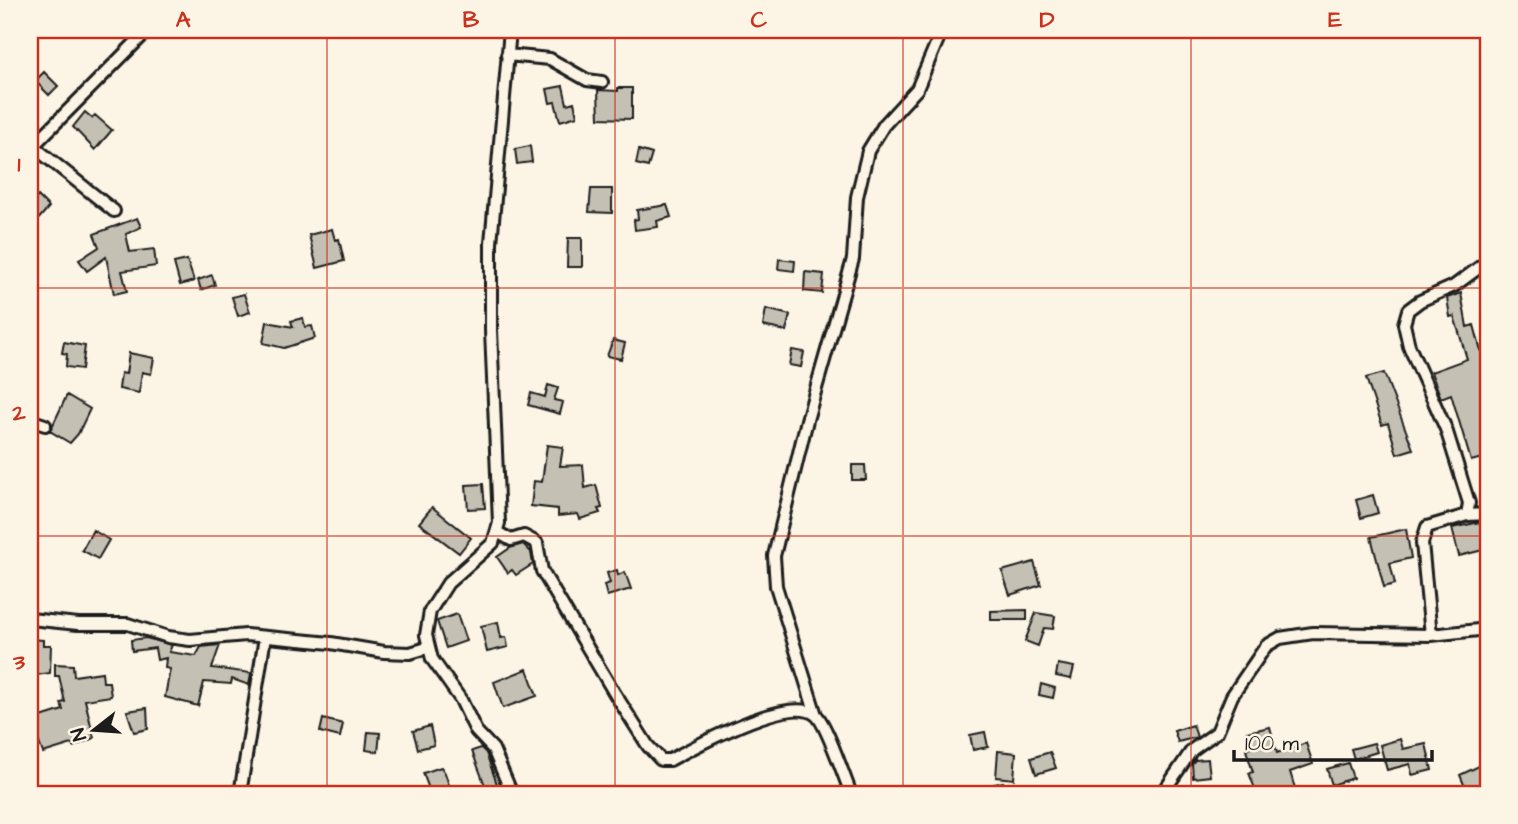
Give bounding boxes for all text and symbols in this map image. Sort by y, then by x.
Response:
text: A [176,4,191,36]
text: B [463,4,480,36]
text: C [751,4,768,36]
text: D [1040,4,1055,36]
text: E [1328,4,1342,36]
text: 1 [18,148,21,180]
text: 2 [11,397,26,429]
text: 3 [12,646,25,678]
north arrow [60,694,130,764]
scale bar [1234,719,1432,763]
text: N [65,725,94,744]
text: 100 m [1245,729,1300,758]

